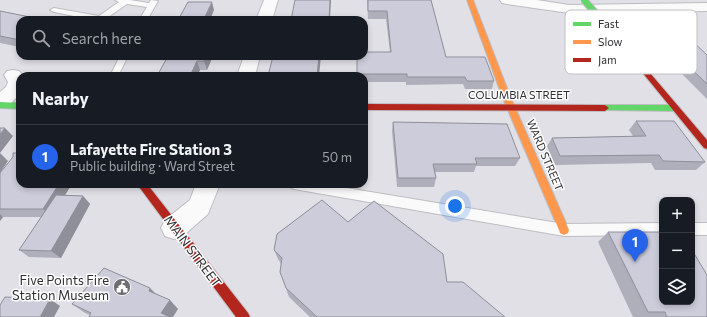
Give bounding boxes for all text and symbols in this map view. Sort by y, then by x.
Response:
legend [565,10,697,74]
search box [16,16,368,60]
text: Fast [598,17,620,30]
icon: search [30,27,52,49]
text: Search here [62,29,141,47]
text: Slow [598,35,623,48]
text: Jam [598,53,617,67]
text: Nearby [32,88,89,109]
street label: COLUMBIA STREET [468,88,570,101]
street label: WARD STREET [525,117,566,193]
text: Lafayette Fire Station 3 [70,140,232,158]
text: 1 [42,149,48,165]
text: 50 m [322,149,352,165]
text: Public building · Ward Street [70,158,235,174]
your location [445,196,465,216]
map controls [659,197,695,305]
button: + [659,197,695,233]
street label: MAIN STREET [161,212,225,290]
pin: 1 [622,229,648,262]
button: − [659,233,695,269]
button: layers [659,269,695,305]
place label: Five Points Fire Station Museum [12,272,109,303]
public building icon: Five Points Fire Station Museum [112,277,132,297]

